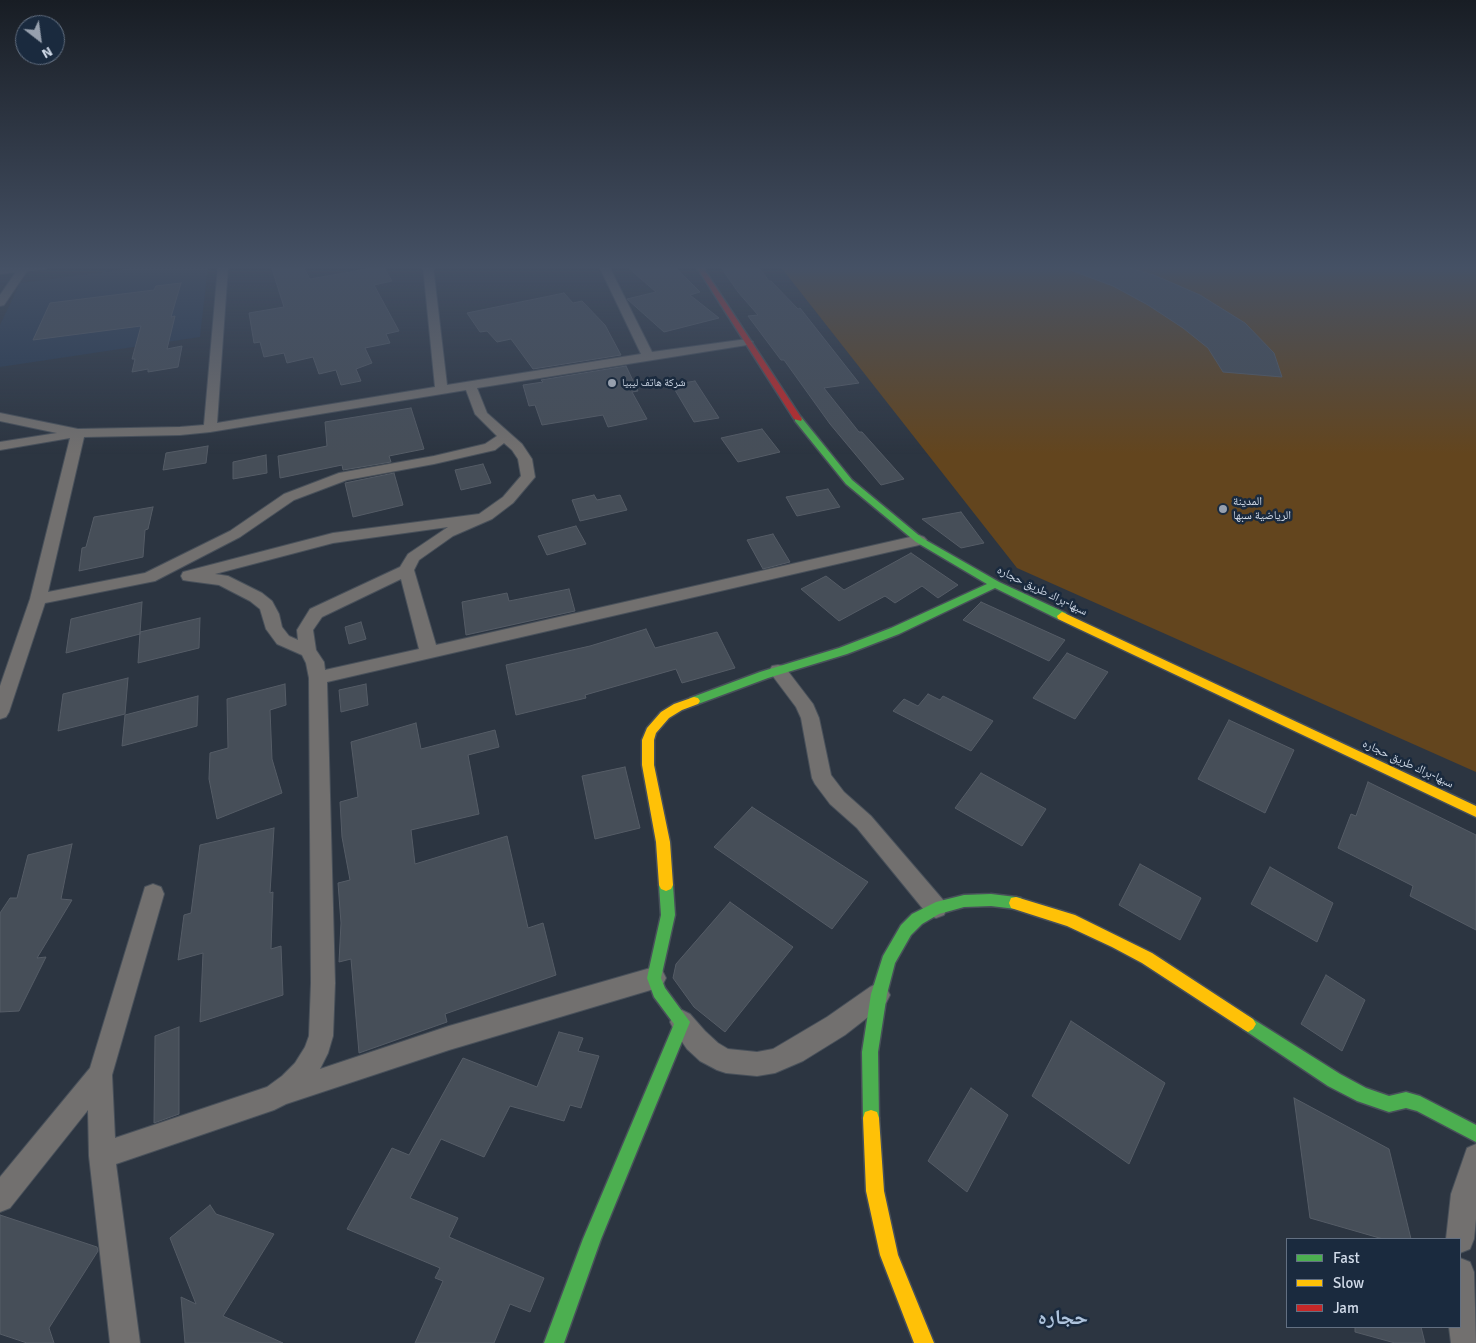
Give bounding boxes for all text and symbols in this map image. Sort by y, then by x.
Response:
north arrow [15,15,65,65]
text: N [39,43,56,62]
place label: شركة هاتف ليبيا [622,376,685,390]
marker: شركة هاتف ليبيا [606,377,618,389]
place label: المدينة الرياضية سبها [1233,495,1291,523]
marker: المدينة الرياضية سبها [1217,503,1229,515]
street label: سبها-براك طريق حجاره [994,563,1090,619]
street label: سبها-براك طريق حجاره [1360,737,1456,791]
legend [1286,1238,1461,1328]
text: Fast [1333,1249,1360,1267]
text: Slow [1333,1274,1364,1292]
text: Jam [1333,1299,1359,1317]
district label: حجاره [1038,1305,1088,1331]

